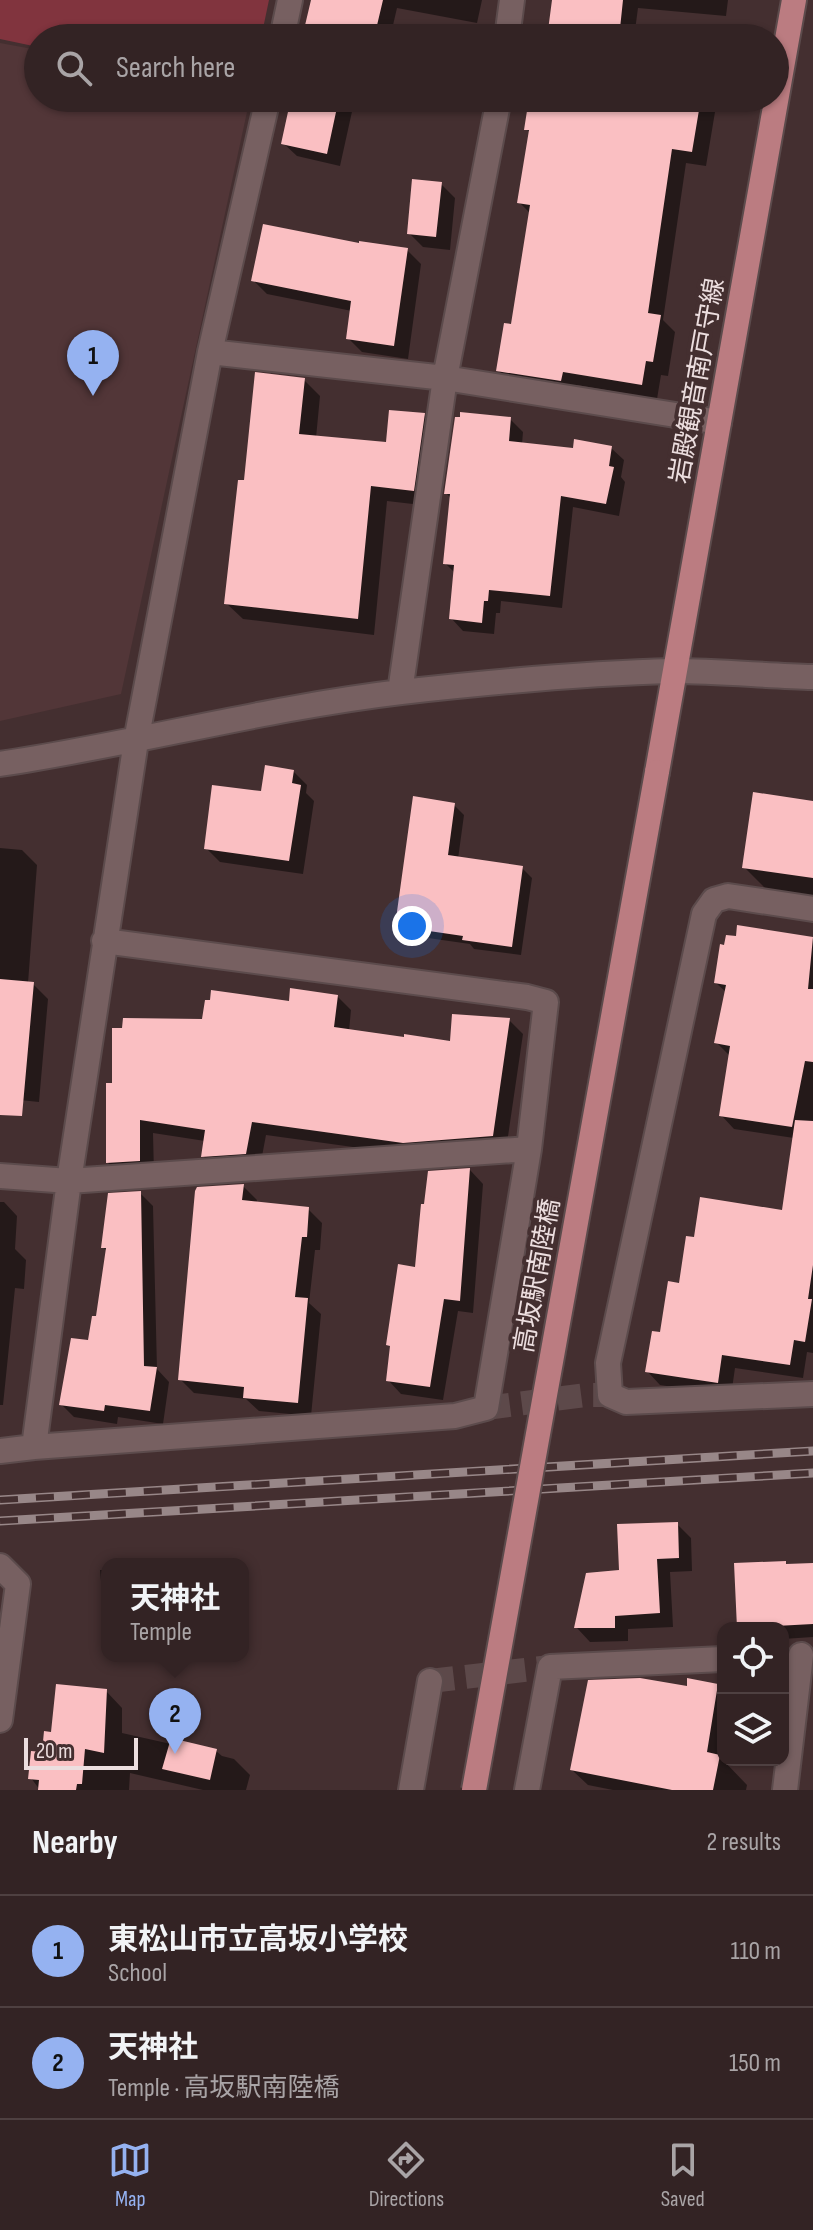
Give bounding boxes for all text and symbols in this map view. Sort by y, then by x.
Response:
search box [24,24,789,112]
icon: search [52,46,96,90]
text: Search here [116,50,235,86]
street label: 岩殿観音南戸守線 [665,276,731,486]
pin: 1 [67,330,119,396]
your location [392,906,432,946]
street label: 高坂駅南陸橋 [509,1196,567,1356]
popup [101,1558,249,1662]
text: 天神社 [130,1581,220,1617]
text: Temple [130,1617,192,1648]
map controls [717,1622,789,1766]
button: locate [717,1622,789,1694]
pin: 2 [149,1688,201,1754]
button: layers [717,1694,789,1766]
scale bar [24,1734,138,1770]
text: 20 m [36,1738,73,1765]
text: Nearby [32,1822,118,1863]
text: 2 results [707,1827,781,1858]
text: 東松山市立高坂小学校 [108,1922,408,1958]
text: 1 [53,1936,63,1967]
text: 110 m [730,1936,781,1967]
text: School [108,1958,167,1989]
text: 天神社 [108,2030,198,2066]
text: 2 [52,2048,64,2079]
text: 150 m [729,2048,781,2079]
text: Temple · 高坂駅南陸橋 [108,2073,339,2104]
tab: Map [108,2138,152,2213]
tab: Directions [369,2138,444,2213]
tab: Saved [661,2138,705,2213]

